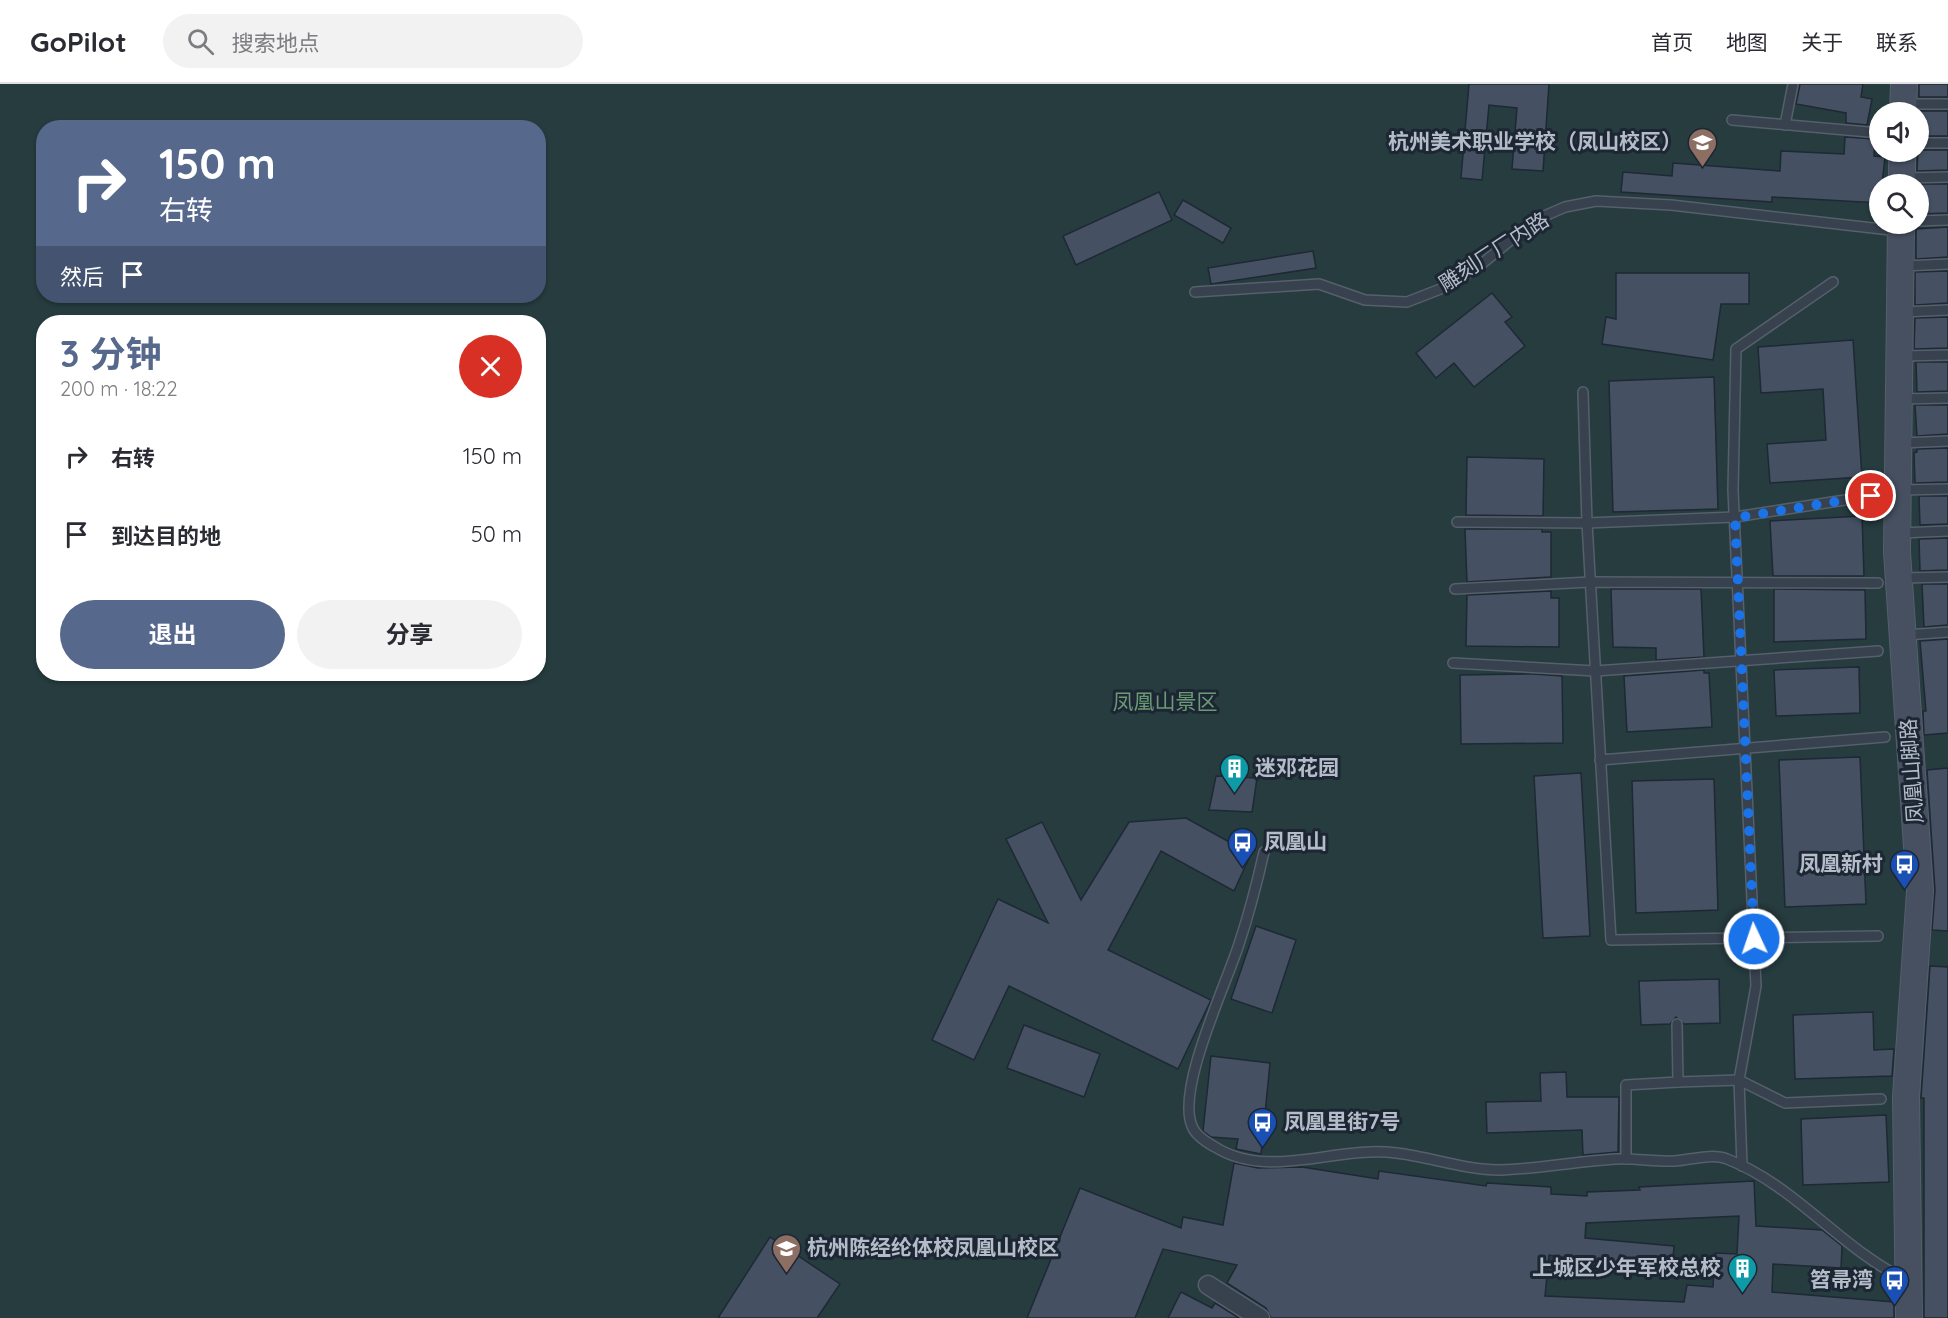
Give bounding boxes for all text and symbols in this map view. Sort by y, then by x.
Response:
search box [163,14,583,68]
text: GoPilot [30,24,127,59]
icon: search [184,25,217,58]
text: 搜索地点 [232,29,320,57]
text: 首页 [1651,29,1693,55]
text: 地图 [1726,29,1768,55]
text: 关于 [1801,29,1843,55]
text: 联系 [1876,29,1918,55]
map controls [1869,102,1929,234]
button: sound [1869,102,1929,162]
school or university icon: 杭州美术职业学校（凤山校区） [1687,126,1719,168]
place label: 杭州美术职业学校（凤山校区） [1388,128,1682,154]
text: 150 m [159,137,276,190]
icon: right [60,144,138,222]
button: search [1869,174,1929,234]
text: 右转 [159,193,213,227]
street label: 雕刻厂厂内路 [1434,206,1553,296]
icon: arrive [116,258,149,291]
text: 然后 [60,263,104,291]
text: 3 分钟 [60,331,161,376]
button: close [459,335,522,398]
text: 200 m · 18:22 [60,376,178,401]
icon: right [60,440,93,473]
text: 150 m [463,442,522,470]
text: 右转 [111,444,155,472]
pin [1845,470,1896,521]
icon: arrive [1854,479,1887,512]
icon: arrive [60,518,93,551]
text: 50 m [471,520,522,548]
text: 到达目的地 [111,522,221,550]
button: 退出 [60,600,285,669]
button: 分享 [297,600,522,669]
park label: 凤凰山景区 [1113,688,1218,714]
street label: 凤凰山脚路 [1894,718,1928,824]
building icon: 迷邓花园 [1218,752,1250,794]
place label: 迷邓花园 [1255,754,1339,780]
bus stop icon: 凤凰山 [1227,826,1259,868]
place label: 凤凰山 [1264,828,1327,854]
bus stop icon: 凤凰新村 [1888,848,1920,890]
place label: 凤凰新村 [1799,850,1883,876]
position arrow [1722,907,1786,971]
bus stop icon: 凤凰里街7号 [1247,1106,1279,1148]
place label: 凤凰里街7号 [1284,1108,1401,1134]
school or university icon: 杭州陈经纶体校凤凰山校区 [770,1232,802,1274]
place label: 杭州陈经纶体校凤凰山校区 [807,1234,1059,1260]
building icon: 上城区少年军校总校 [1726,1252,1758,1294]
place label: 上城区少年军校总校 [1532,1254,1721,1280]
bus stop icon: 笤帚湾 [1878,1264,1910,1306]
place label: 笤帚湾 [1810,1266,1873,1292]

